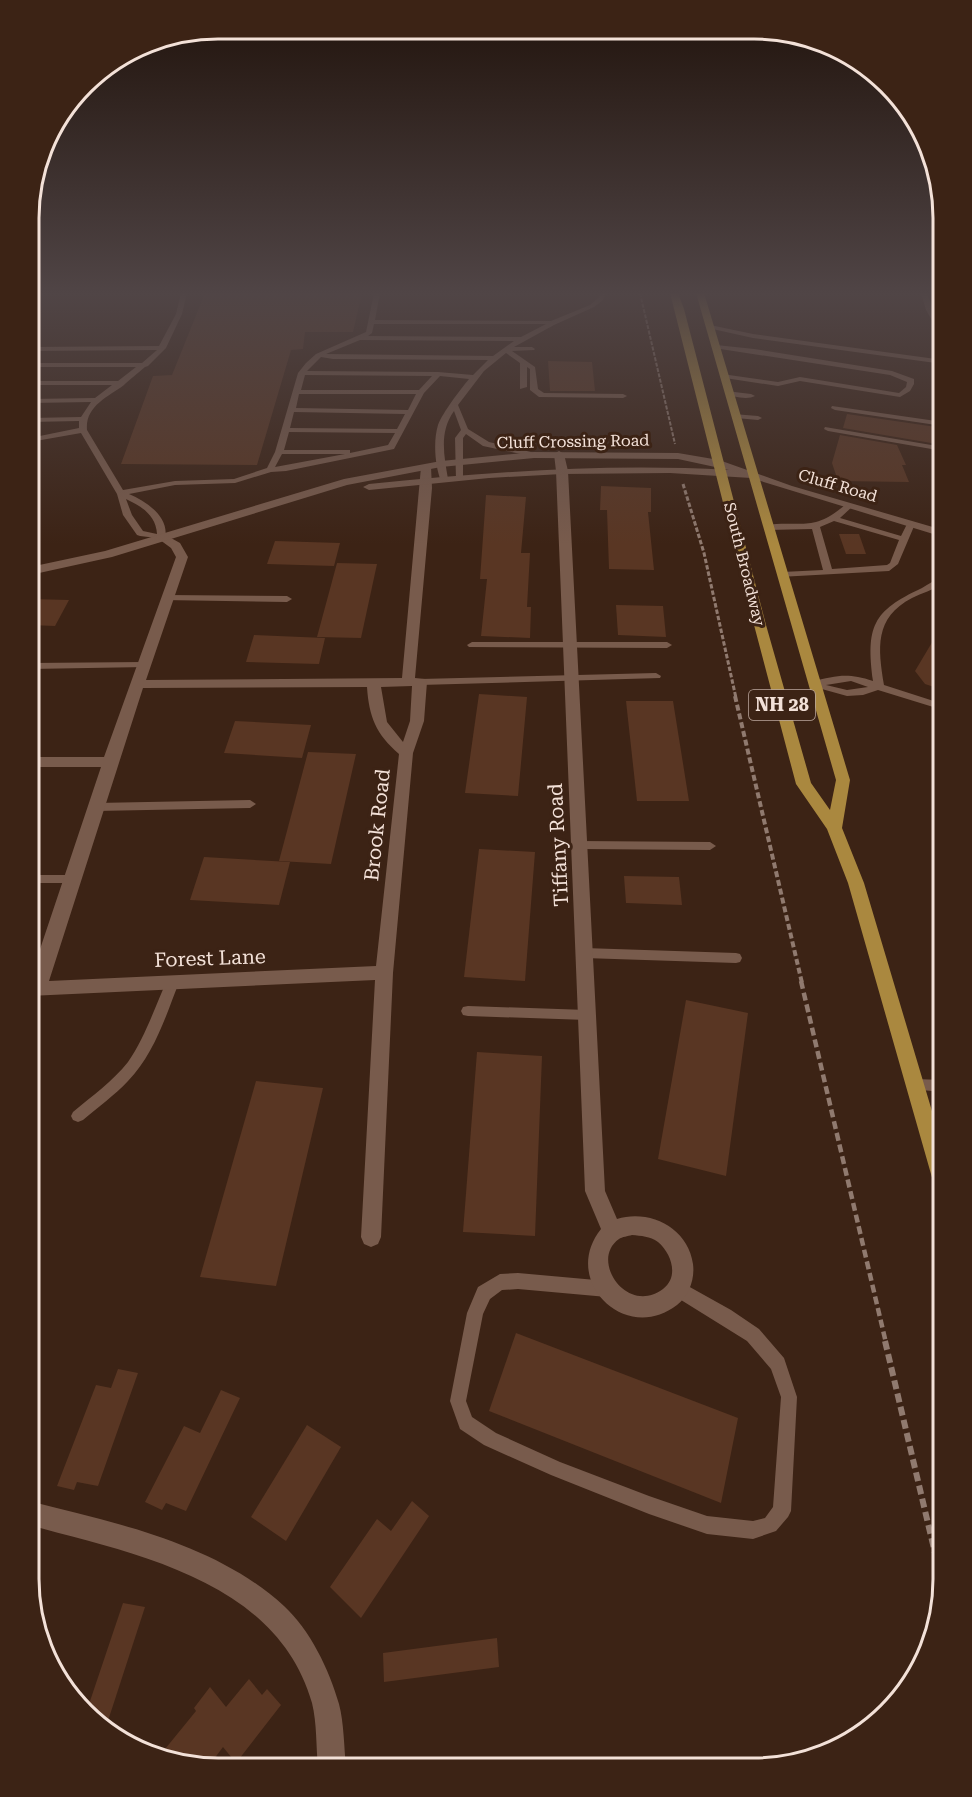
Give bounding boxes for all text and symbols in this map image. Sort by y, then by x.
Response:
street label: Cluff Crossing Road [496,431,650,452]
street label: Cluff Road [796,465,880,506]
street label: South Broadway [720,500,769,628]
road number: NH 28 [749,690,815,720]
street label: Brook Road [359,767,395,882]
street label: Tiffany Road [543,782,573,907]
street label: Forest Lane [154,944,266,972]

